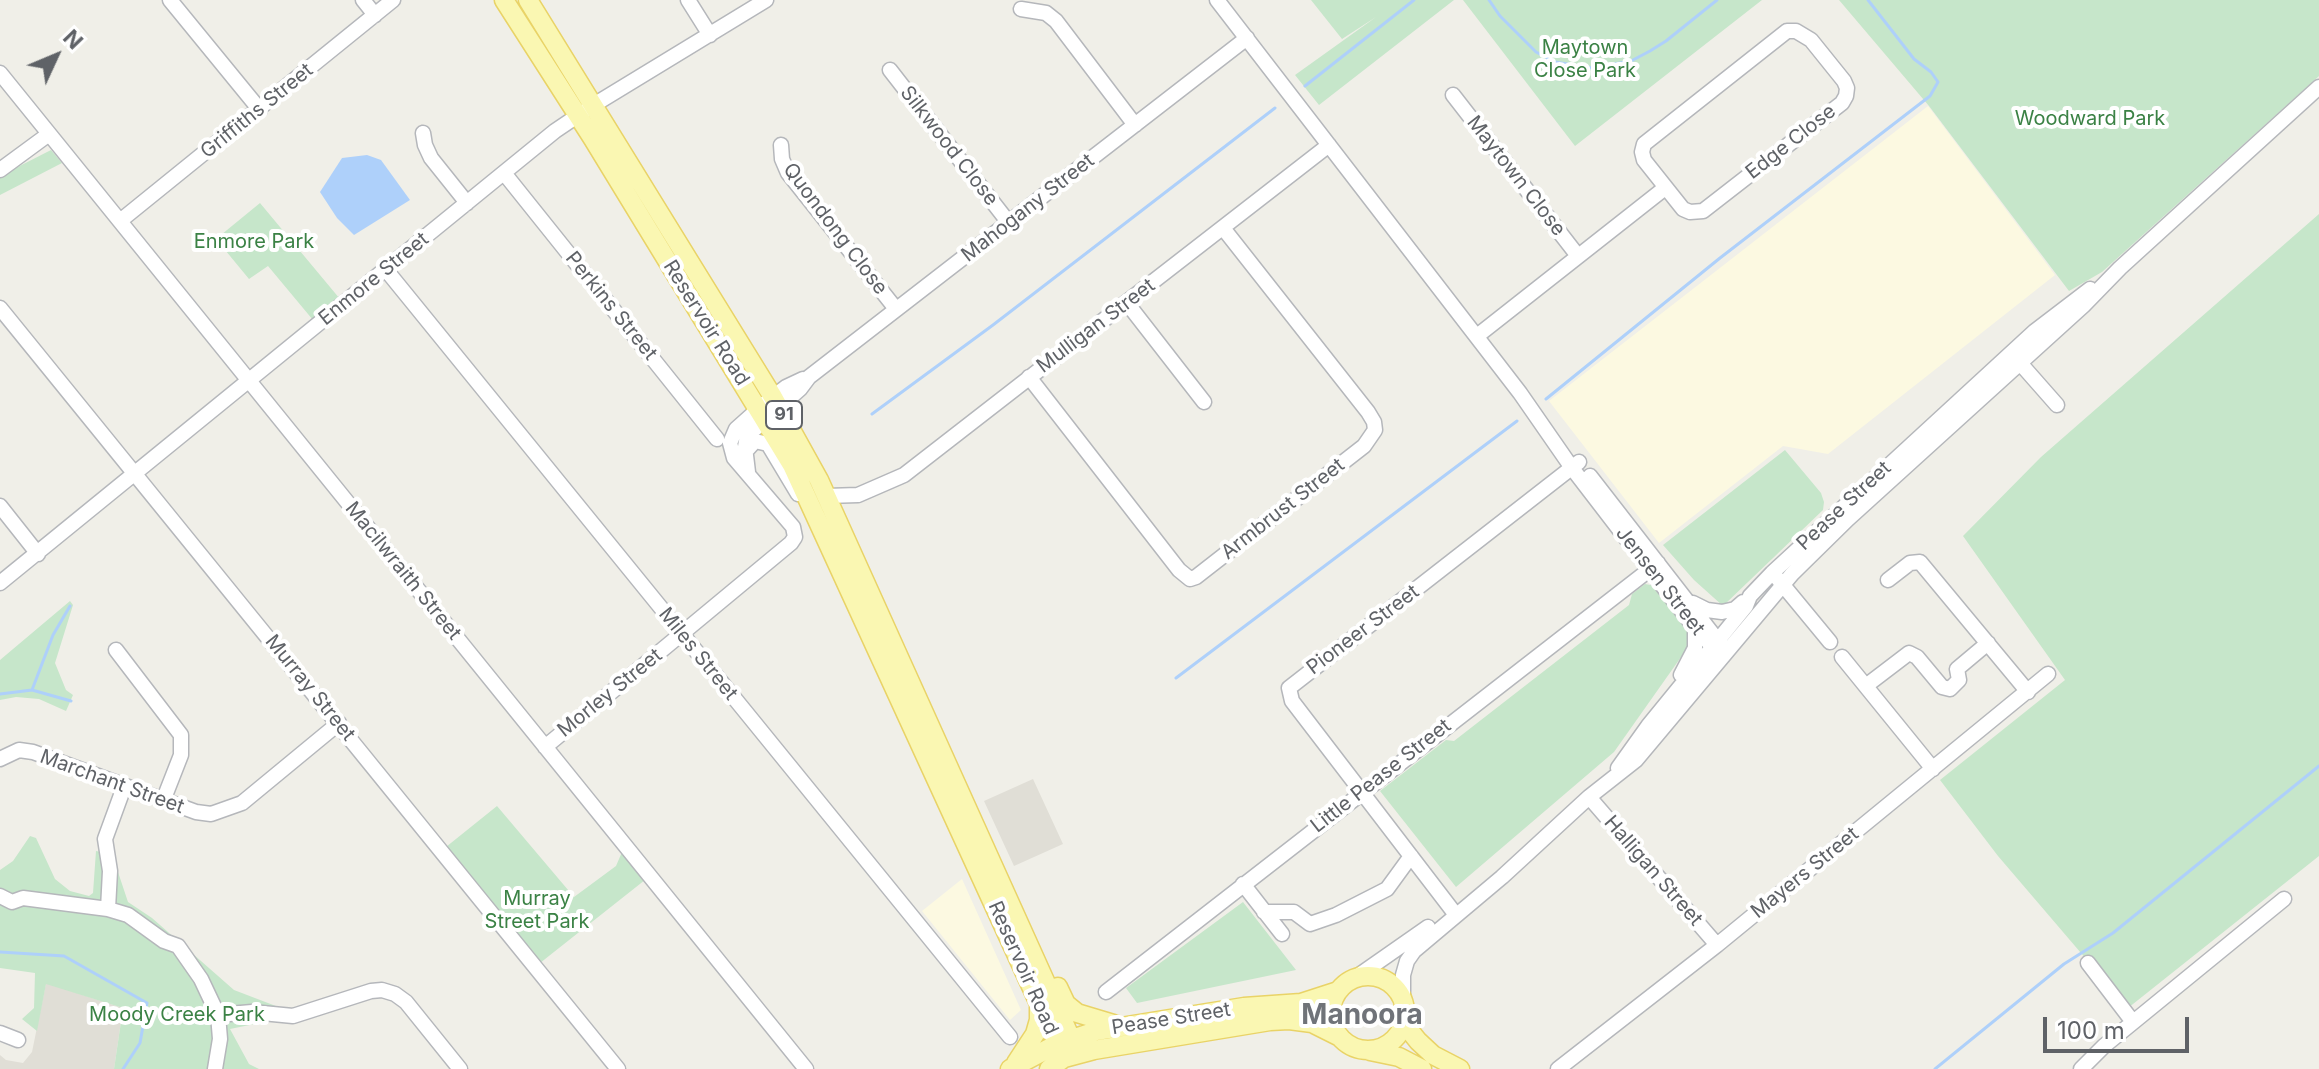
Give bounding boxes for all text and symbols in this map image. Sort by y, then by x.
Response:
north arrow [16,16,96,96]
text: N [58,24,88,54]
park label: Maytown Close Park [1534,36,1636,83]
street label: Griffiths Street [196,58,318,164]
street label: Silkwood Close [895,81,1003,211]
street label: Edge Close [1741,99,1841,185]
park label: Woodward Park [2015,107,2165,131]
street label: Maytown Close [1462,111,1570,241]
street label: Mahogany Street [957,149,1099,267]
street label: Quondong Close [778,158,892,300]
street label: Enmore Street [314,227,434,331]
park label: Enmore Park [194,230,314,254]
street label: Perkins Street [560,247,662,365]
street label: Reservoir Road [658,256,754,390]
street label: Mulligan Street [1032,274,1160,378]
road number: 91 [766,401,802,429]
street label: Armbrust Street [1217,453,1349,565]
street label: Pease Street [1792,456,1896,556]
street label: Macilwraith Street [340,497,466,645]
street label: Jensen Street [1610,522,1710,640]
street label: Pioneer Street [1302,580,1424,680]
street label: Miles Street [653,603,743,705]
street label: Murray Street [260,630,360,746]
street label: Morley Street [553,644,667,742]
street label: Little Pease Street [1306,714,1456,838]
street label: Marchant Street [37,745,187,819]
street label: Halligan Street [1599,811,1707,931]
street label: Mayers Street [1746,822,1864,924]
park label: Murray Street Park [485,887,589,934]
street label: Reservoir Road [983,898,1063,1038]
street label: Pease Street [1110,998,1232,1040]
district label: Manoora [1301,999,1423,1033]
scale bar [2047,1001,2193,1051]
park label: Moody Creek Park [89,1003,265,1027]
text: 100 m [2057,1016,2125,1045]

